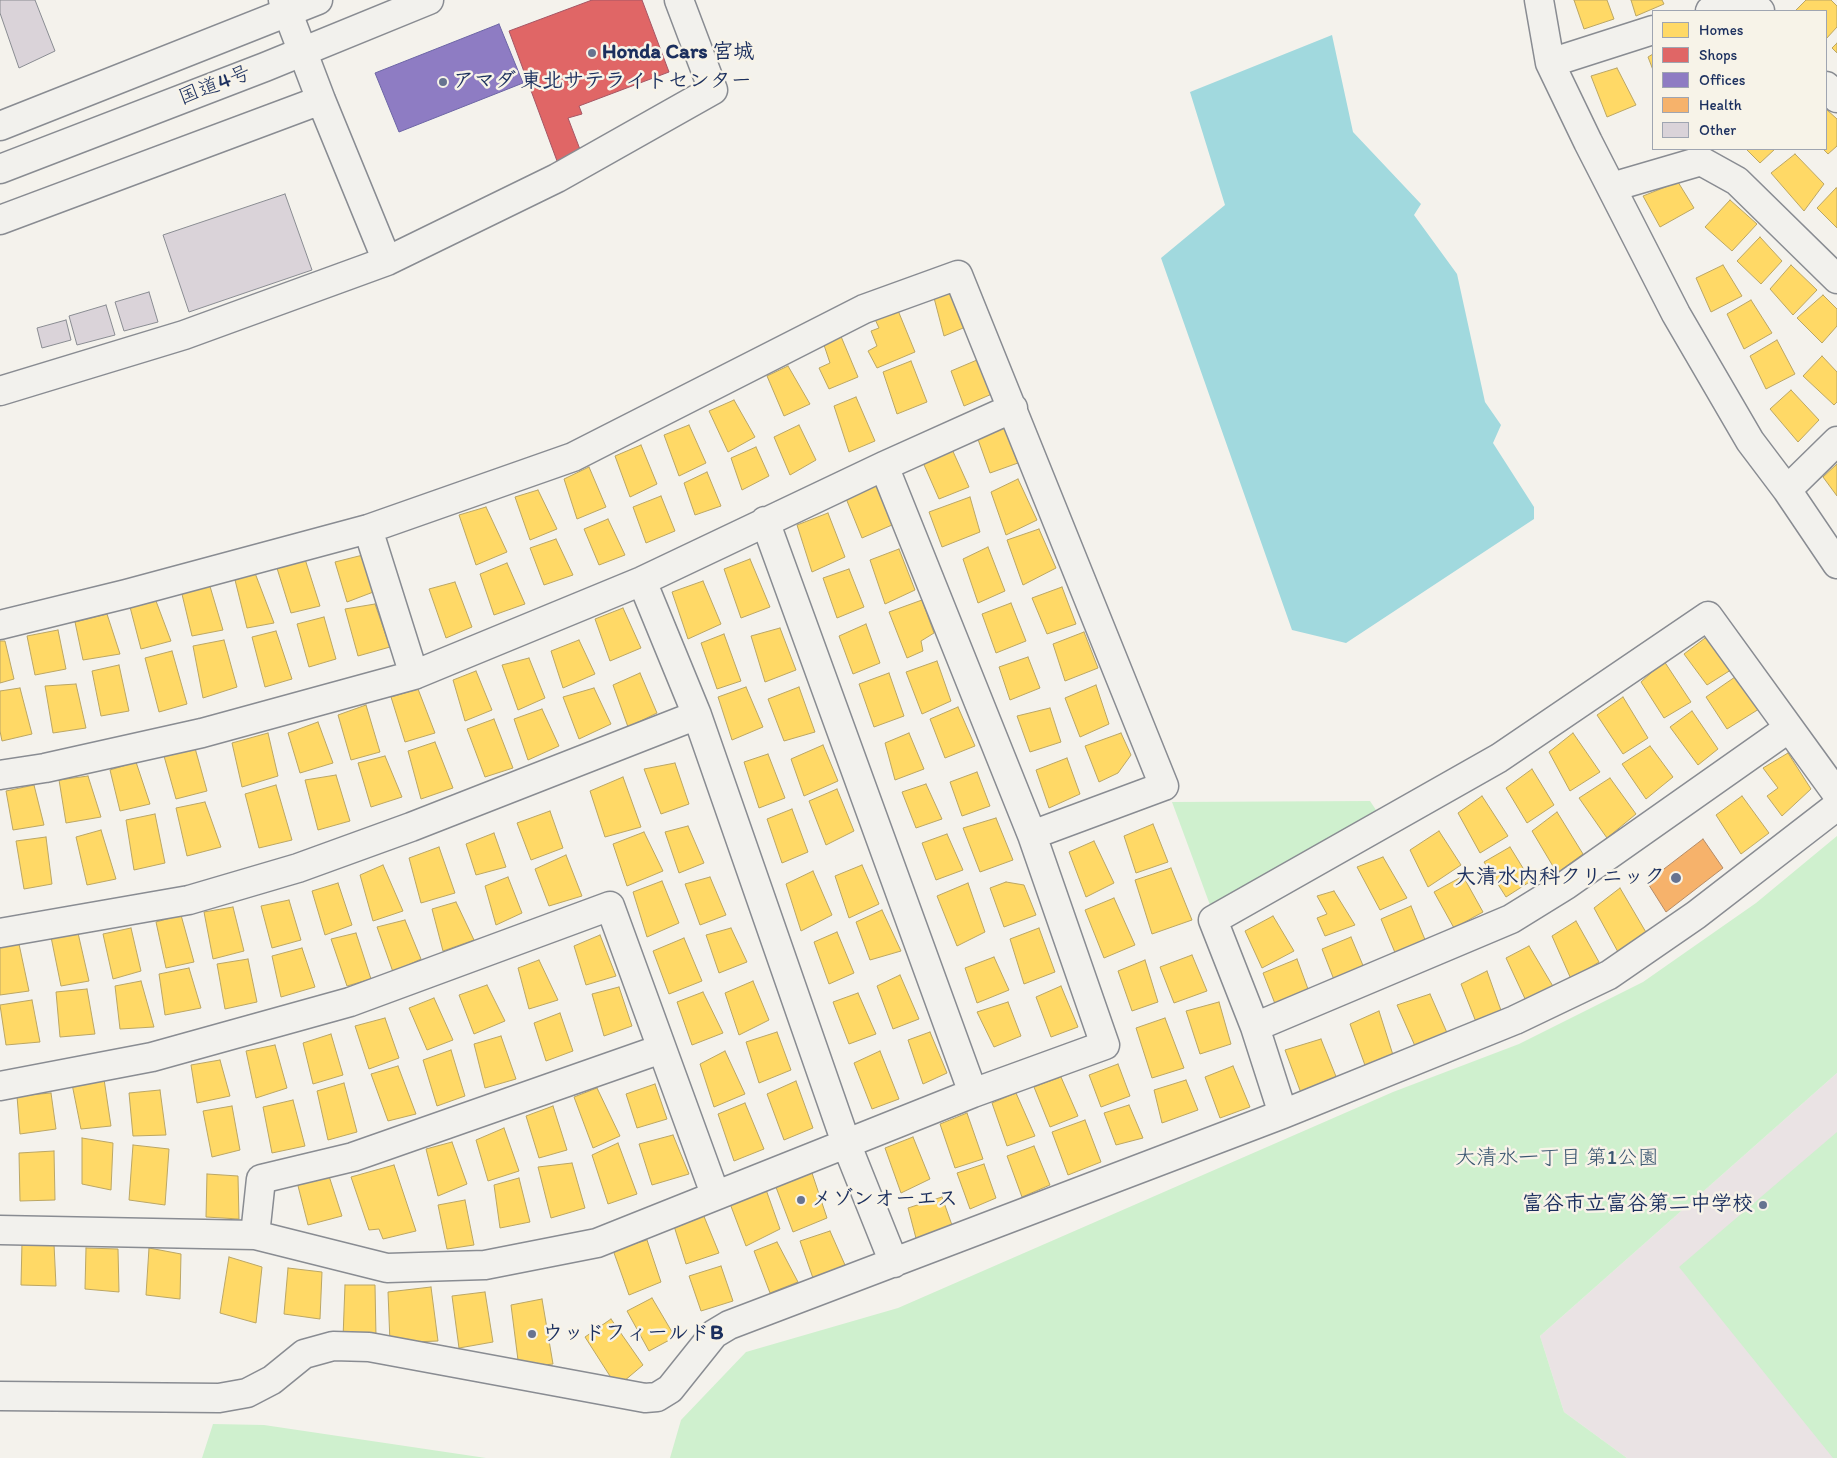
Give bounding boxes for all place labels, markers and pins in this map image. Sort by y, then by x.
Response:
place label: Honda Cars 宮城 [602,40,754,66]
marker: Honda Cars 宮城 [586,47,598,59]
place label: アマダ 東北サテライトセンター [453,69,752,95]
marker: アマダ 東北サテライトセンター [437,76,449,88]
place label: 大清水内科クリニック [1455,865,1665,891]
marker: 大清水内科クリニック [1669,871,1683,885]
place label: メゾンオーエス [811,1187,958,1213]
place label: 富谷市立富谷第二中学校 [1522,1192,1753,1218]
marker: メゾンオーエス [795,1194,807,1206]
marker: 富谷市立富谷第二中学校 [1757,1199,1769,1211]
place label: ウッドフィールドB [542,1321,724,1347]
marker: ウッドフィールドB [526,1328,538,1340]

